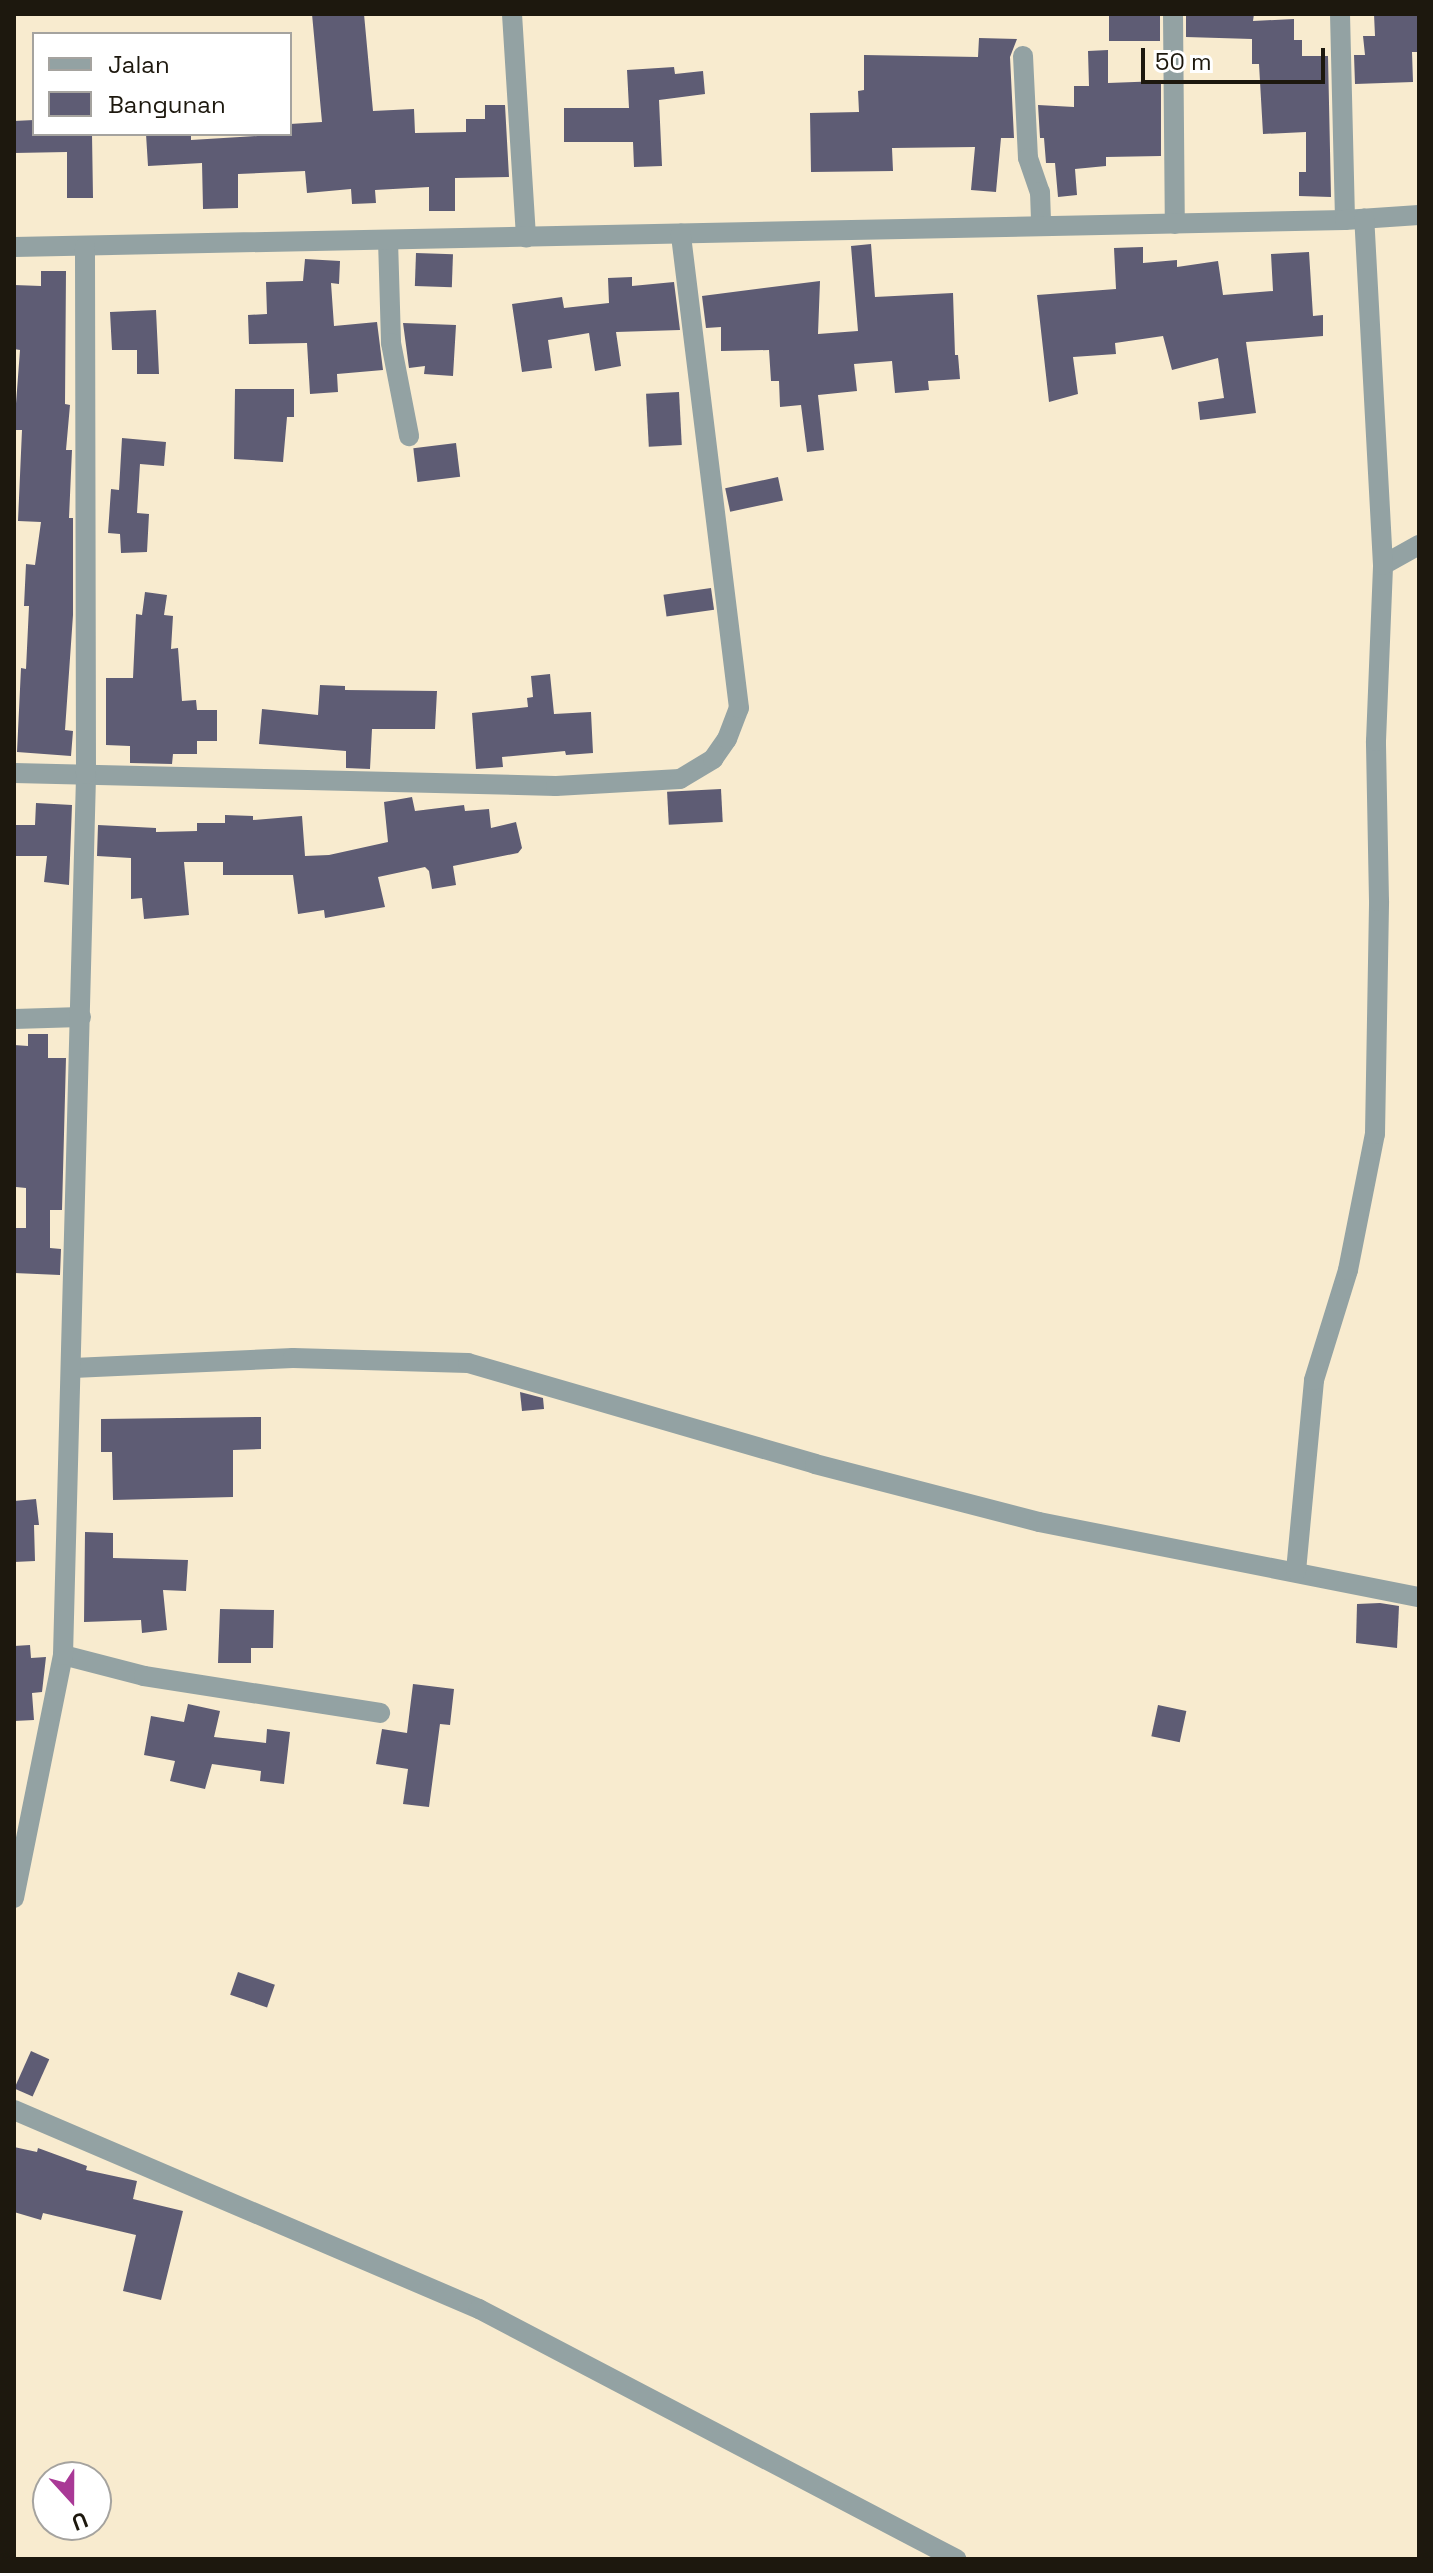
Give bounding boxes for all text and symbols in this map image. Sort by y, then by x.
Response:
legend [32,32,292,136]
scale bar [1145,32,1329,82]
text: 50 m [1155,46,1212,77]
text: Jalan [108,49,170,80]
text: Bangunan [108,89,226,120]
north arrow [32,2461,112,2541]
text: U [68,2506,92,2537]

